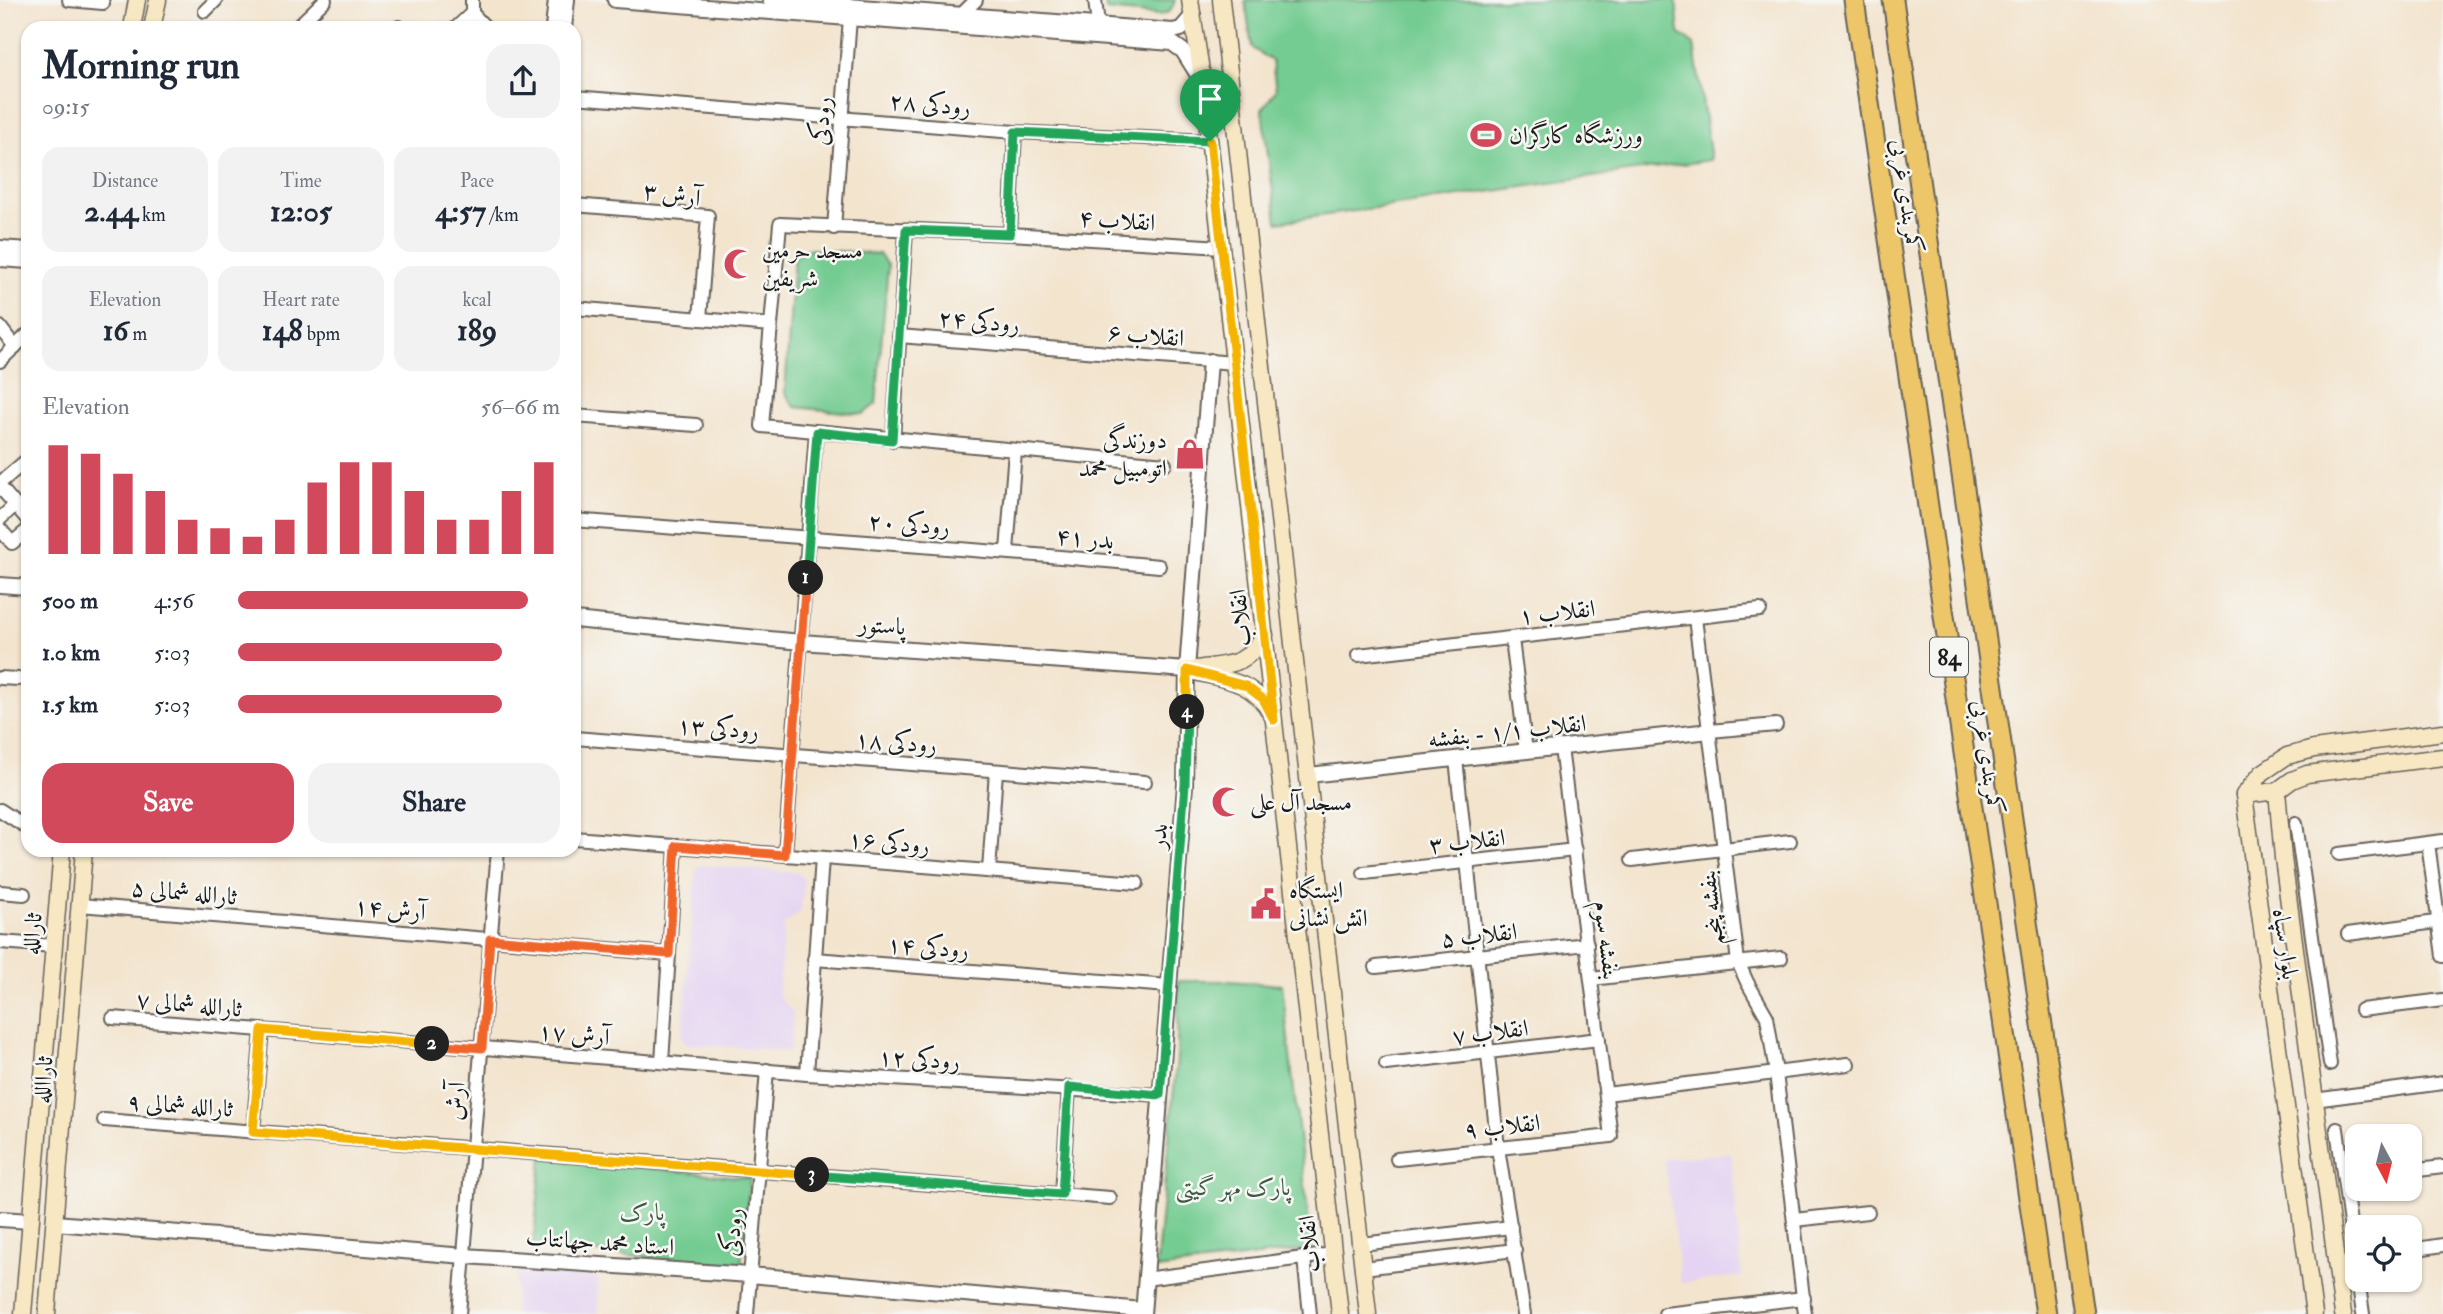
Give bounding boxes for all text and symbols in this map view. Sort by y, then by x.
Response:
text: Morning run [42,42,240,90]
button: share [486,44,560,118]
pin [1180,69,1240,141]
icon: arrive [1191,80,1229,118]
street label: رودکی ۲۸ [888,85,972,124]
text: 09:15 [42,92,90,121]
street label: رودکی [804,96,839,146]
sports icon: ورزشگاه کارگران [1469,118,1503,152]
place label: ورزشگاه کارگران [1509,119,1643,151]
street label: کمربندی غربی [1882,137,1930,256]
text: Distance [92,169,158,193]
text: Time [280,169,322,193]
text: Pace [460,169,494,193]
street label: آرش ۳ [641,175,705,214]
text: 2.44 [84,193,138,230]
text: 12:05 [270,193,332,230]
text: 4:57 [435,193,486,230]
street label: انقلاب ۴ [1078,202,1156,239]
text: km [138,203,166,227]
text: /km [486,203,519,227]
place label: مسجد حرمین شریفین [762,235,863,294]
mosque icon: مسجد حرمین شریفین [722,247,756,281]
text: Elevation [89,288,161,312]
text: Heart rate [262,288,340,312]
text: kcal [462,288,492,312]
street label: رودکی ۲۴ [937,302,1021,341]
text: 16 [103,312,128,349]
text: 148 [262,312,303,349]
text: 189 [457,312,497,349]
street label: انقلاب ۶ [1106,317,1186,354]
text: m [128,322,147,346]
text: bpm [303,322,340,346]
text: Elevation [42,392,130,421]
text: 56–66 m [481,392,560,421]
place label: دوزندگی اتومبیل محمد [1079,422,1167,485]
shop icon: دوزندگی اتومبیل محمد [1173,437,1207,471]
street label: رودکی ۲۰ [867,506,951,543]
street label: بدر ۴۱ [1055,521,1115,556]
pin: 1 [788,560,824,596]
text: 1 [802,565,809,589]
text: 500 m [42,586,98,615]
text: 4:56 [154,586,194,615]
street label: انقلاب [1222,588,1259,648]
street label: انقلاب ۱ [1517,593,1597,632]
street label: پاستور [855,608,908,644]
text: 1.0 km [42,638,100,667]
text: 5:03 [154,638,190,667]
road number: 84 [1930,638,1968,677]
text: 1.5 km [42,690,98,719]
text: 5:03 [154,690,190,719]
pin: 4 [1170,694,1204,730]
street label: کمربندی غربی [1963,698,2011,817]
text: 4 [1181,699,1192,723]
street label: انقلاب ۱/۱ - بنفشه [1426,708,1588,755]
street label: رودکی ۱۳ [676,710,760,747]
street label: رودکی ۱۸ [854,724,938,761]
button: Save [42,763,294,843]
button: Share [308,763,560,843]
mosque icon: مسجد آل علی [1210,785,1244,819]
place label: مسجد آل علی [1250,787,1352,819]
street label: بدر [1142,822,1175,852]
street label: انقلاب ۳ [1427,822,1507,861]
street label: رودکی ۱۶ [847,823,931,862]
street label: بنفشه پنجم [1692,868,1737,947]
street label: ثارالله شمالی ۵ [130,872,239,913]
place label: ایستگاه اتش نشانی [1289,875,1368,934]
public building icon: ایستگاه اتش نشانی [1249,887,1283,921]
street label: آرش ۱۴ [353,891,430,928]
street label: بنفشه سوم [1581,899,1627,982]
street label: بلوار سپاه [2265,906,2306,982]
street label: ثارالله [15,911,50,957]
street label: انقلاب ۵ [1439,916,1519,955]
street label: رودکی ۱۴ [886,929,970,966]
street label: ثارالله شمالی ۷ [135,984,244,1025]
street label: انقلاب ۷ [1450,1012,1530,1053]
street label: آرش ۱۷ [537,1016,614,1053]
pin: 2 [414,1026,450,1062]
text: 2 [427,1031,436,1055]
street label: رودکی ۱۲ [877,1042,961,1077]
street label: ثاراالله [26,1055,61,1105]
street label: آرش [438,1078,473,1122]
street label: ثارالله شمالی ۹ [126,1086,234,1125]
street label: انقلاب ۹ [1462,1107,1542,1146]
north arrow [2345,1124,2422,1200]
map controls [2345,1124,2422,1292]
pin: 3 [794,1158,830,1192]
text: 3 [808,1162,815,1186]
park label: پارک مهر گیتی [1175,1172,1292,1204]
park label: پارک [620,1197,666,1229]
street label: رودکی [715,1206,750,1258]
street label: انقلاب [1291,1214,1328,1274]
button: locate [2345,1215,2422,1292]
street label: استاد محمد جهانتاب [525,1222,675,1263]

